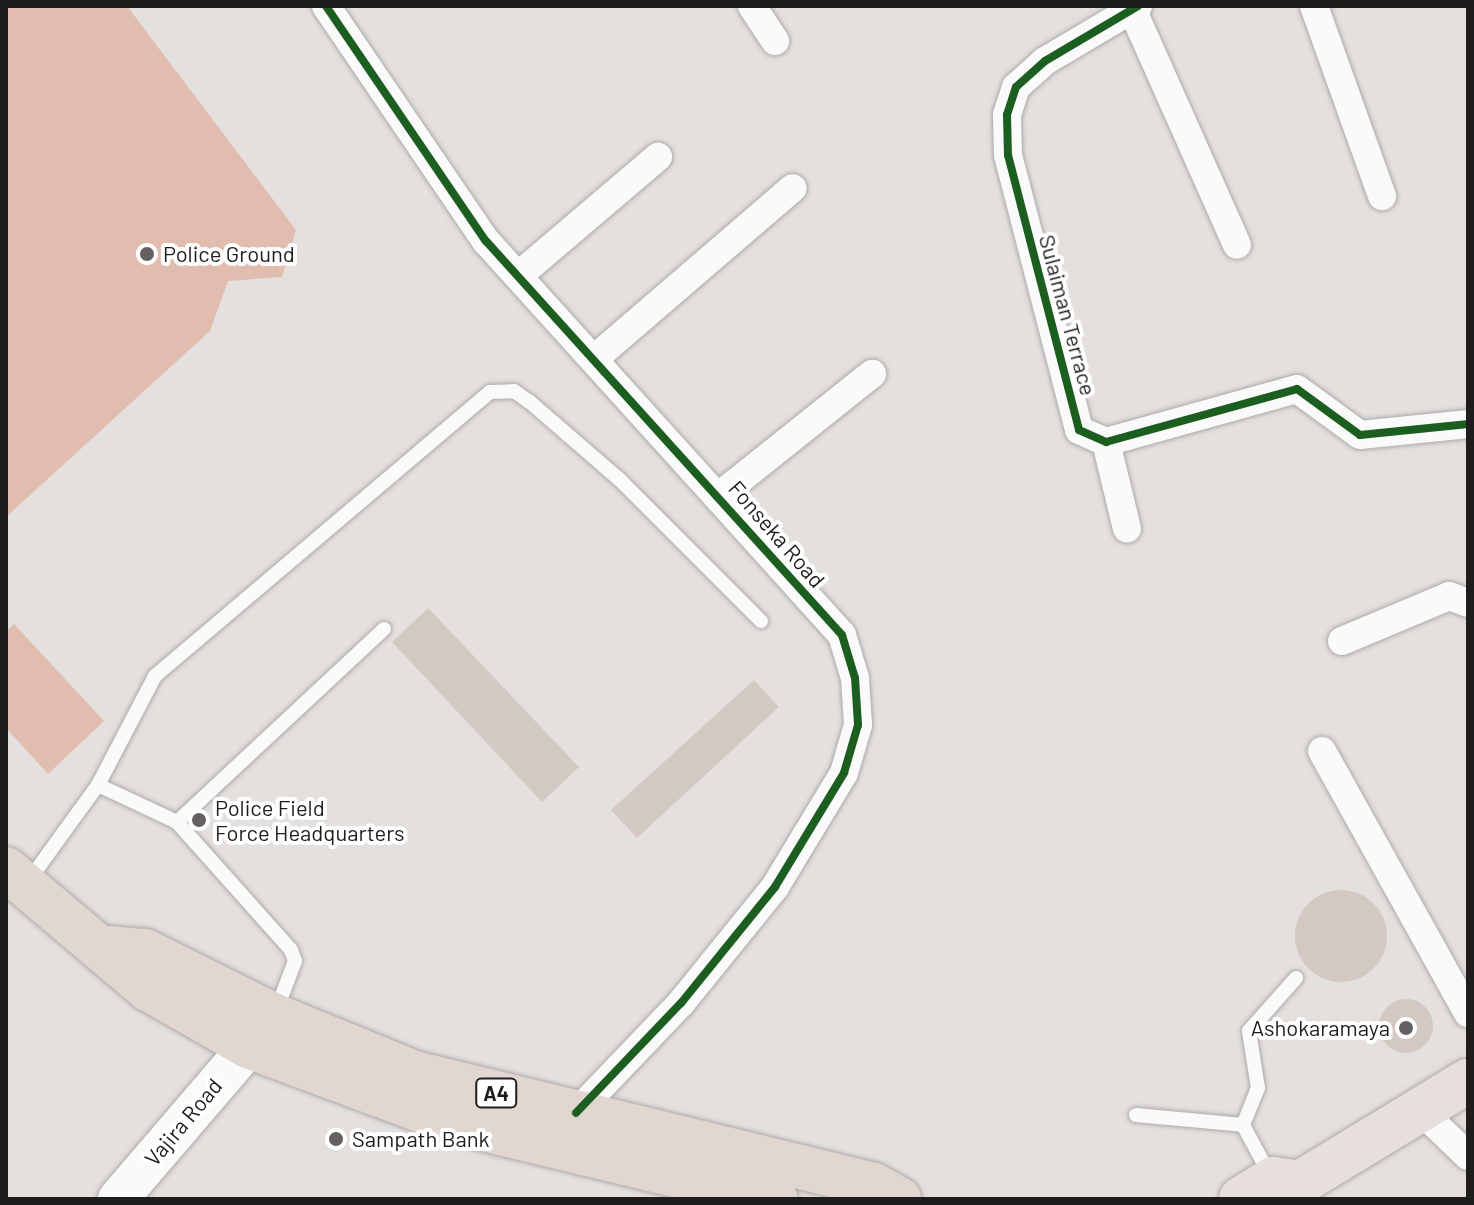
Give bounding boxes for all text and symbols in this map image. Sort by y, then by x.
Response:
street label: Sulaiman Terrace [1034,232,1102,398]
place label: Police Ground [163,241,295,267]
marker: Police Ground [138,245,156,263]
street label: Fonseka Road [723,475,831,593]
place label: Police Field Force Headquarters [215,794,405,846]
marker: Police Field Force Headquarters [190,811,208,829]
place label: Ashokaramaya [1251,1015,1390,1041]
marker: Ashokaramaya [1397,1019,1415,1037]
street label: Vajira Road [139,1073,227,1171]
road number: A4 [474,1077,518,1109]
place label: Sampath Bank [352,1126,490,1152]
marker: Sampath Bank [327,1130,345,1148]

